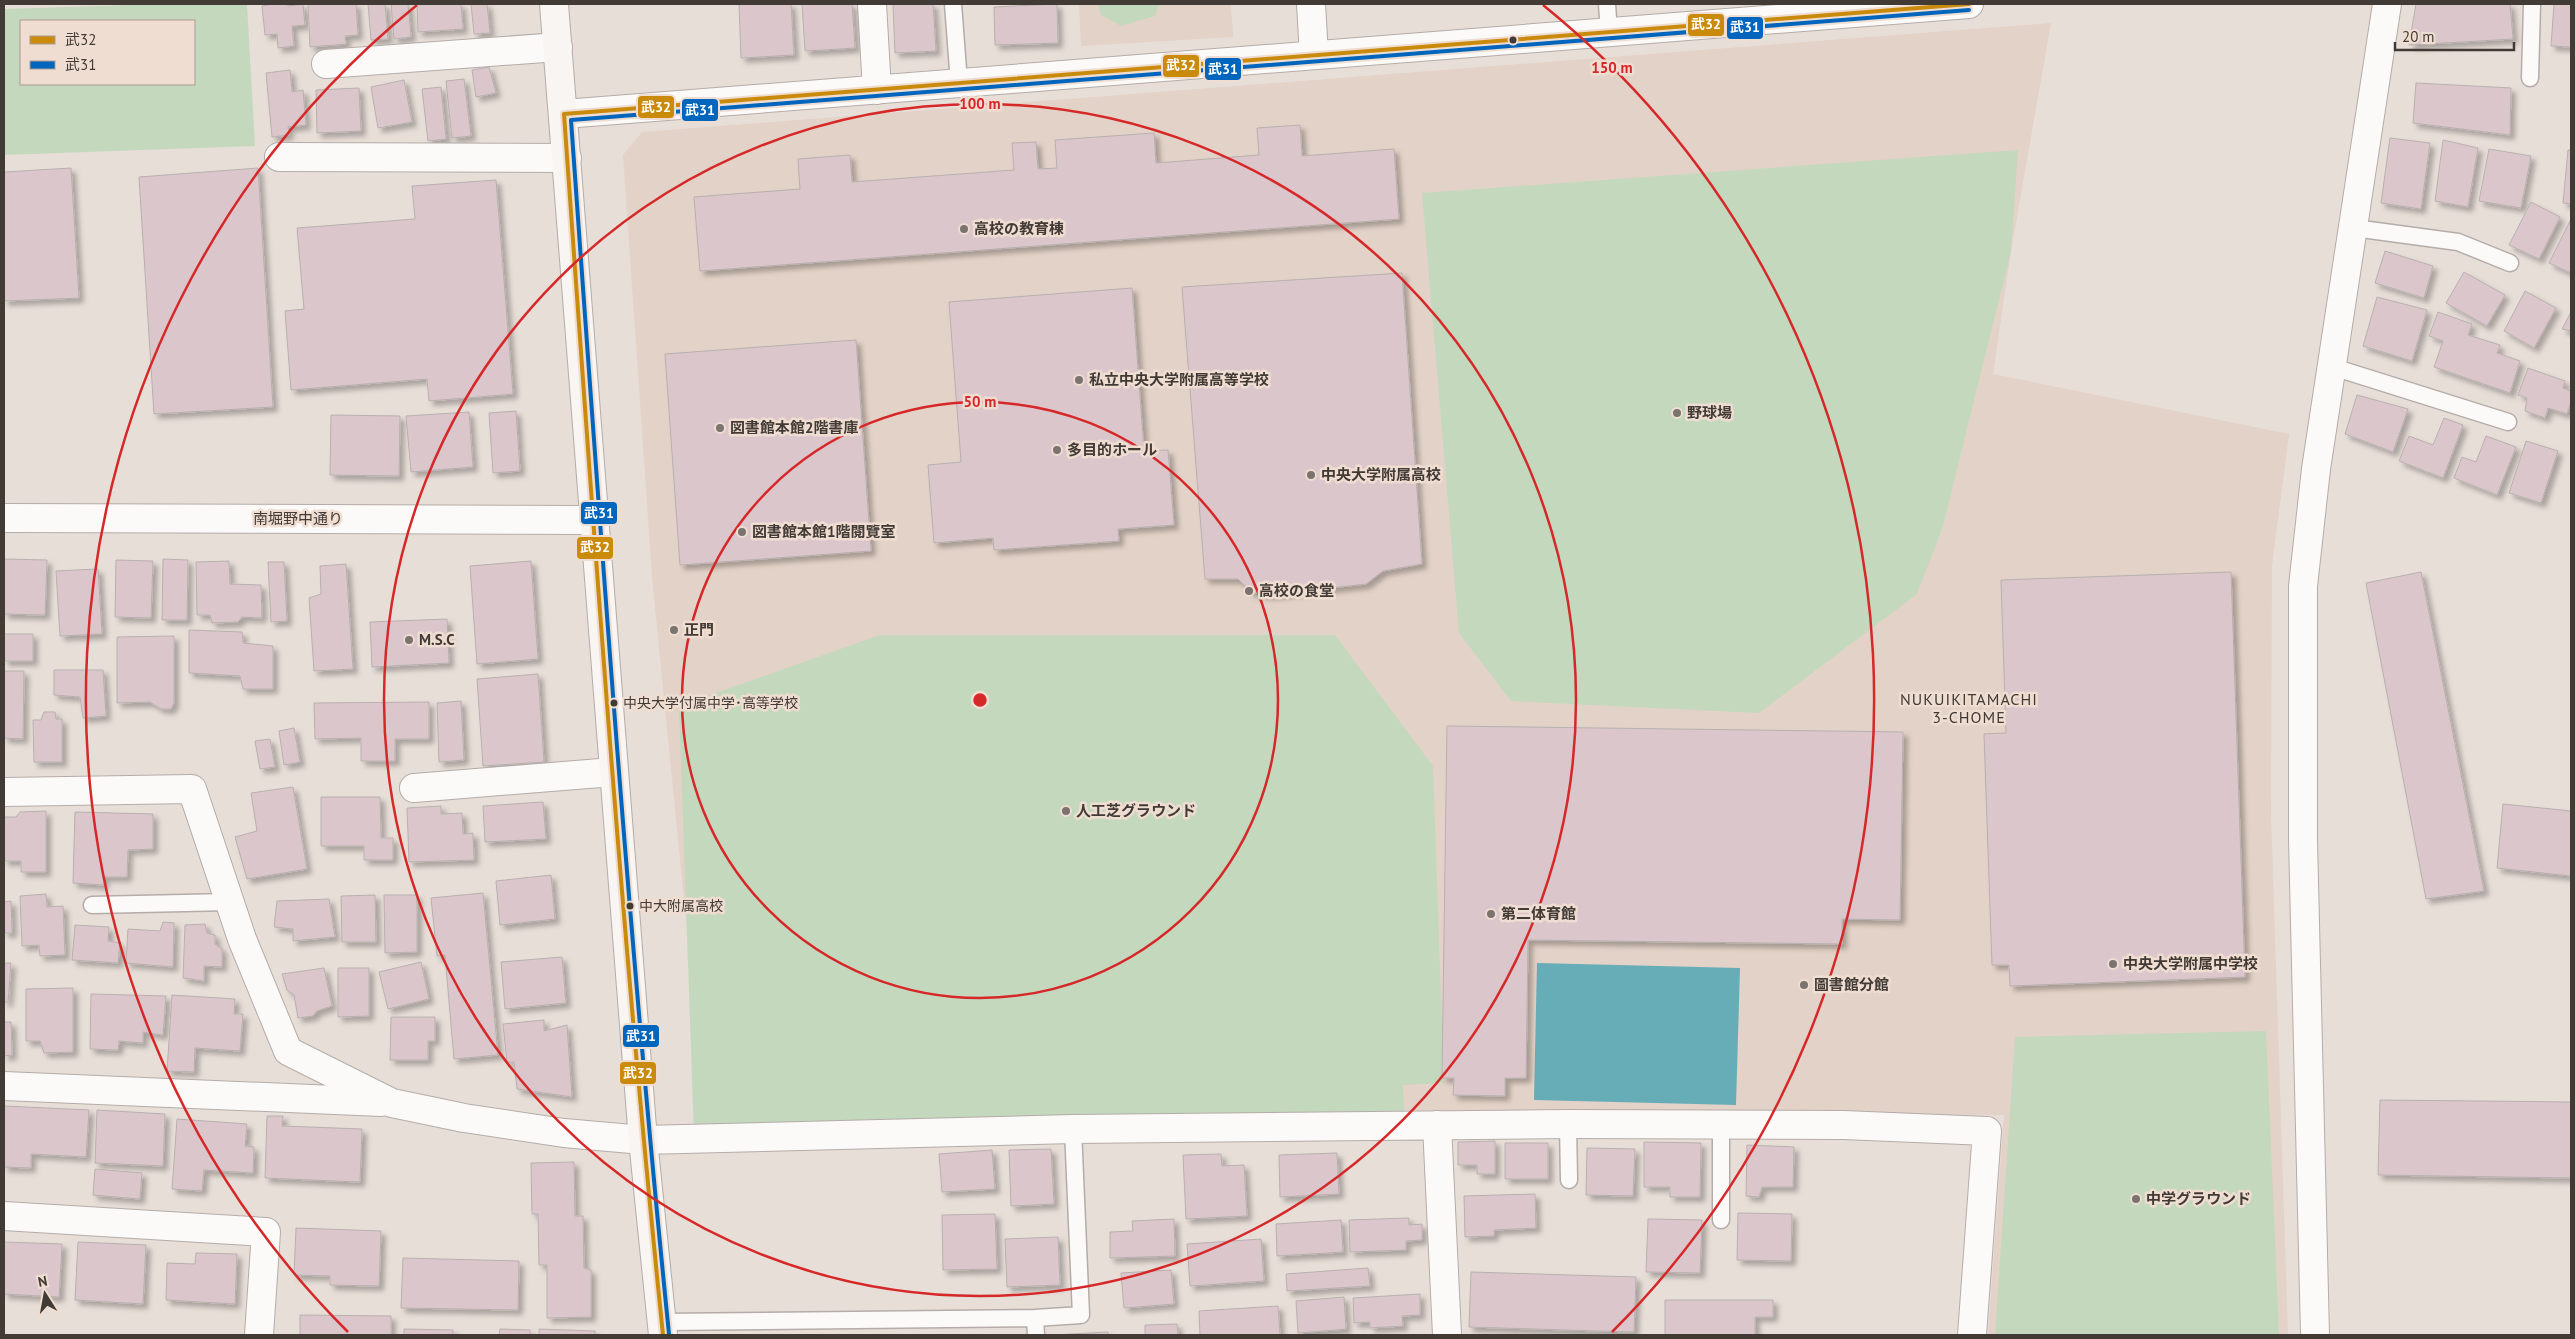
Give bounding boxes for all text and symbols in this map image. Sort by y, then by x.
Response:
line badge: 武32 [1687,13,1725,37]
text: 武32 [1691,15,1721,33]
line badge: 武31 [1726,16,1764,40]
text: 武31 [1730,18,1760,36]
legend [20,20,195,85]
scale bar [2395,20,2514,52]
text: 20 m [2402,27,2435,46]
text: 武32 [65,30,96,49]
unlabelled marker [1508,35,1518,45]
line badge: 武32 [1162,54,1200,78]
text: 武31 [65,55,96,74]
text: 武32 [1166,56,1196,74]
line badge: 武31 [1204,57,1242,81]
text: 150 m [1591,58,1633,77]
text: 武31 [1208,60,1238,78]
text: 100 m [959,94,1001,113]
line badge: 武32 [637,95,675,119]
text: 武32 [641,98,671,116]
line badge: 武31 [681,98,719,122]
text: 武31 [685,101,715,119]
place label: 高校の教育棟 [974,219,1064,238]
marker: 高校の教育棟 [958,223,970,235]
place label: 私立中央大学附属高等学校 [1089,370,1269,389]
marker: 私立中央大学附属高等学校 [1073,374,1085,386]
text: 50 m [964,392,996,411]
place label: 野球場 [1687,403,1732,422]
marker: 野球場 [1671,407,1683,419]
place label: 図書館本館2階書庫 [730,418,859,437]
marker: 図書館本館2階書庫 [714,422,726,434]
place label: 多目的ホール [1067,440,1157,459]
marker: 多目的ホール [1051,444,1063,456]
place label: 中央大学附属高校 [1321,465,1441,484]
marker: 中央大学附属高校 [1305,469,1317,481]
line badge: 武31 [580,501,618,525]
text: 武31 [584,504,614,522]
street label: 南堀野中通り [253,509,343,528]
place label: 図書館本館1階閱覽室 [752,522,896,541]
marker: 図書館本館1階閱覽室 [736,526,748,538]
line badge: 武32 [576,536,614,560]
text: 武32 [580,538,610,556]
place label: 高校の食堂 [1259,581,1334,600]
marker: 高校の食堂 [1243,585,1255,597]
place label: 正門 [684,620,714,639]
marker: 正門 [668,624,680,636]
place label: M.S.C [419,630,455,649]
marker: M.S.C [403,634,415,646]
district label: NUKUIKITAMACHI 3-CHOME [1900,689,2038,727]
centre of rings [971,691,989,709]
place label: 中央大学付属中学･高等学校 [623,694,798,712]
marker: 中央大学付属中学･高等学校 [609,698,619,708]
place label: 人工芝グラウンド [1076,801,1196,820]
marker: 人工芝グラウンド [1060,805,1072,817]
place label: 中大附属高校 [639,897,723,915]
marker: 中大附属高校 [625,901,635,911]
place label: 第二体育館 [1501,904,1576,923]
marker: 第二体育館 [1485,908,1497,920]
place label: 中央大学附属中学校 [2123,954,2258,973]
marker: 中央大学附属中学校 [2107,958,2119,970]
place label: 圖書館分館 [1814,975,1889,994]
marker: 圖書館分館 [1798,979,1810,991]
line badge: 武31 [622,1024,660,1048]
text: 武31 [626,1027,656,1045]
line badge: 武32 [619,1061,657,1085]
text: 武32 [623,1064,653,1082]
place label: 中学グラウンド [2146,1189,2251,1208]
marker: 中学グラウンド [2130,1193,2142,1205]
north arrow [20,1269,70,1319]
text: N [36,1272,49,1291]

